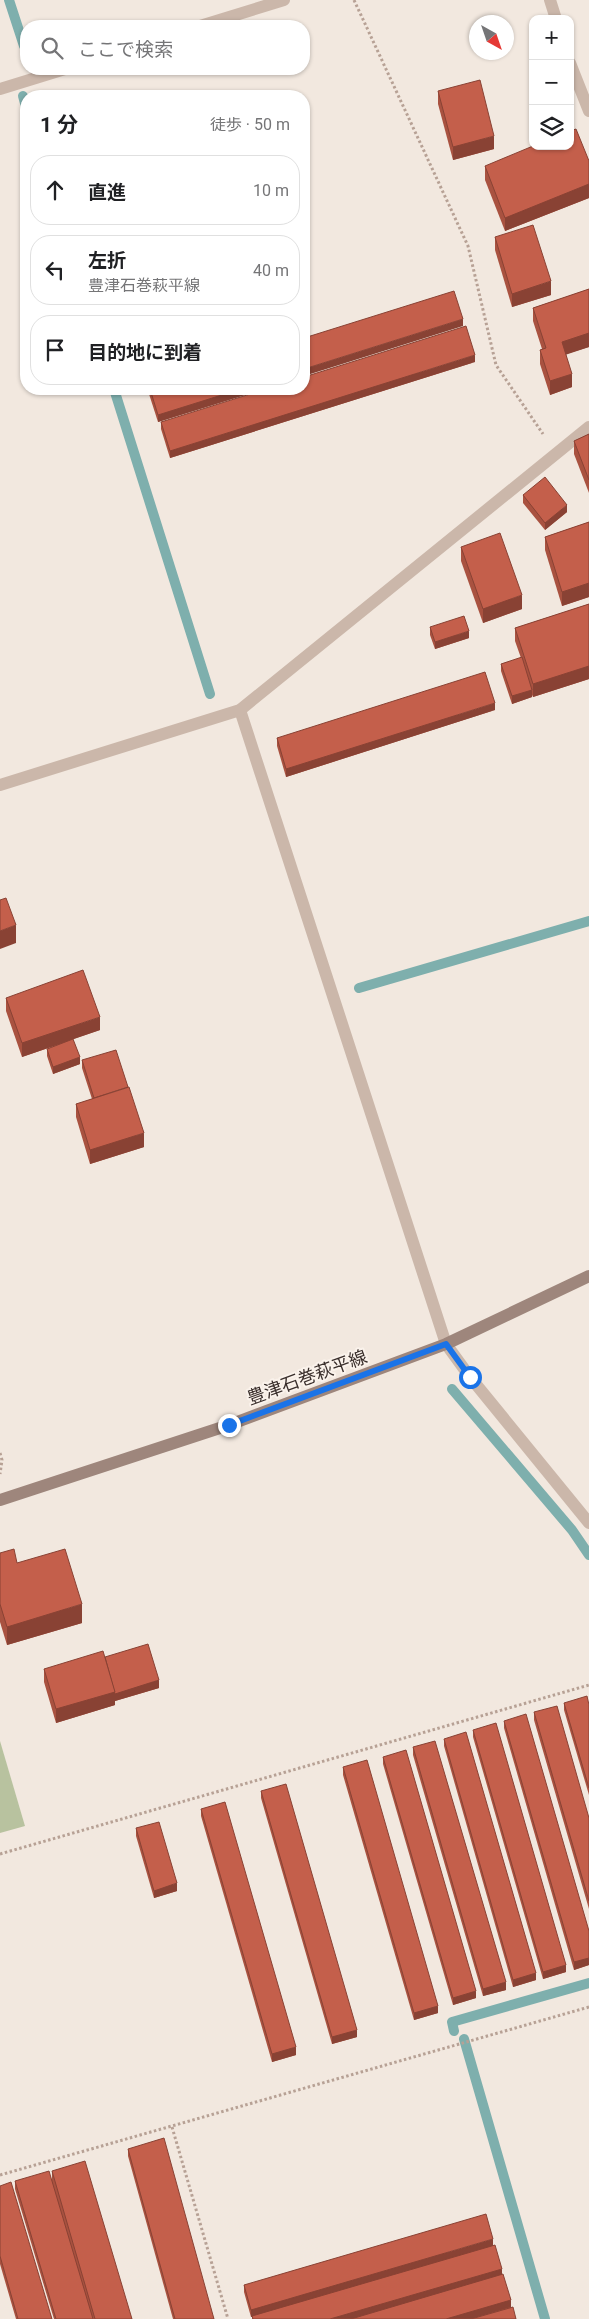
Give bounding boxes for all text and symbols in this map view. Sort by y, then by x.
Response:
north arrow [469,15,514,60]
map controls [529,15,574,150]
button: + [529,15,574,60]
search box [20,20,310,75]
icon: search [38,34,66,62]
text: ここで検索 [78,38,173,61]
button: − [529,60,574,105]
button: layers [529,105,574,150]
text: 1 分 [40,113,78,137]
text: 徒歩 · 50 m [210,115,290,134]
icon: ahead [41,176,69,204]
text: 直進 [88,181,126,204]
text: 10 m [253,181,289,200]
text: 左折 [88,249,126,272]
icon: left [41,256,69,284]
text: 40 m [253,261,289,280]
text: 豊津石巻萩平線 [88,276,200,295]
icon: arrive [41,336,69,364]
text: 目的地に到着 [88,341,202,364]
street label: 豊津石巻萩平線 [244,1346,370,1408]
route start [459,1366,482,1389]
route end [218,1414,241,1437]

